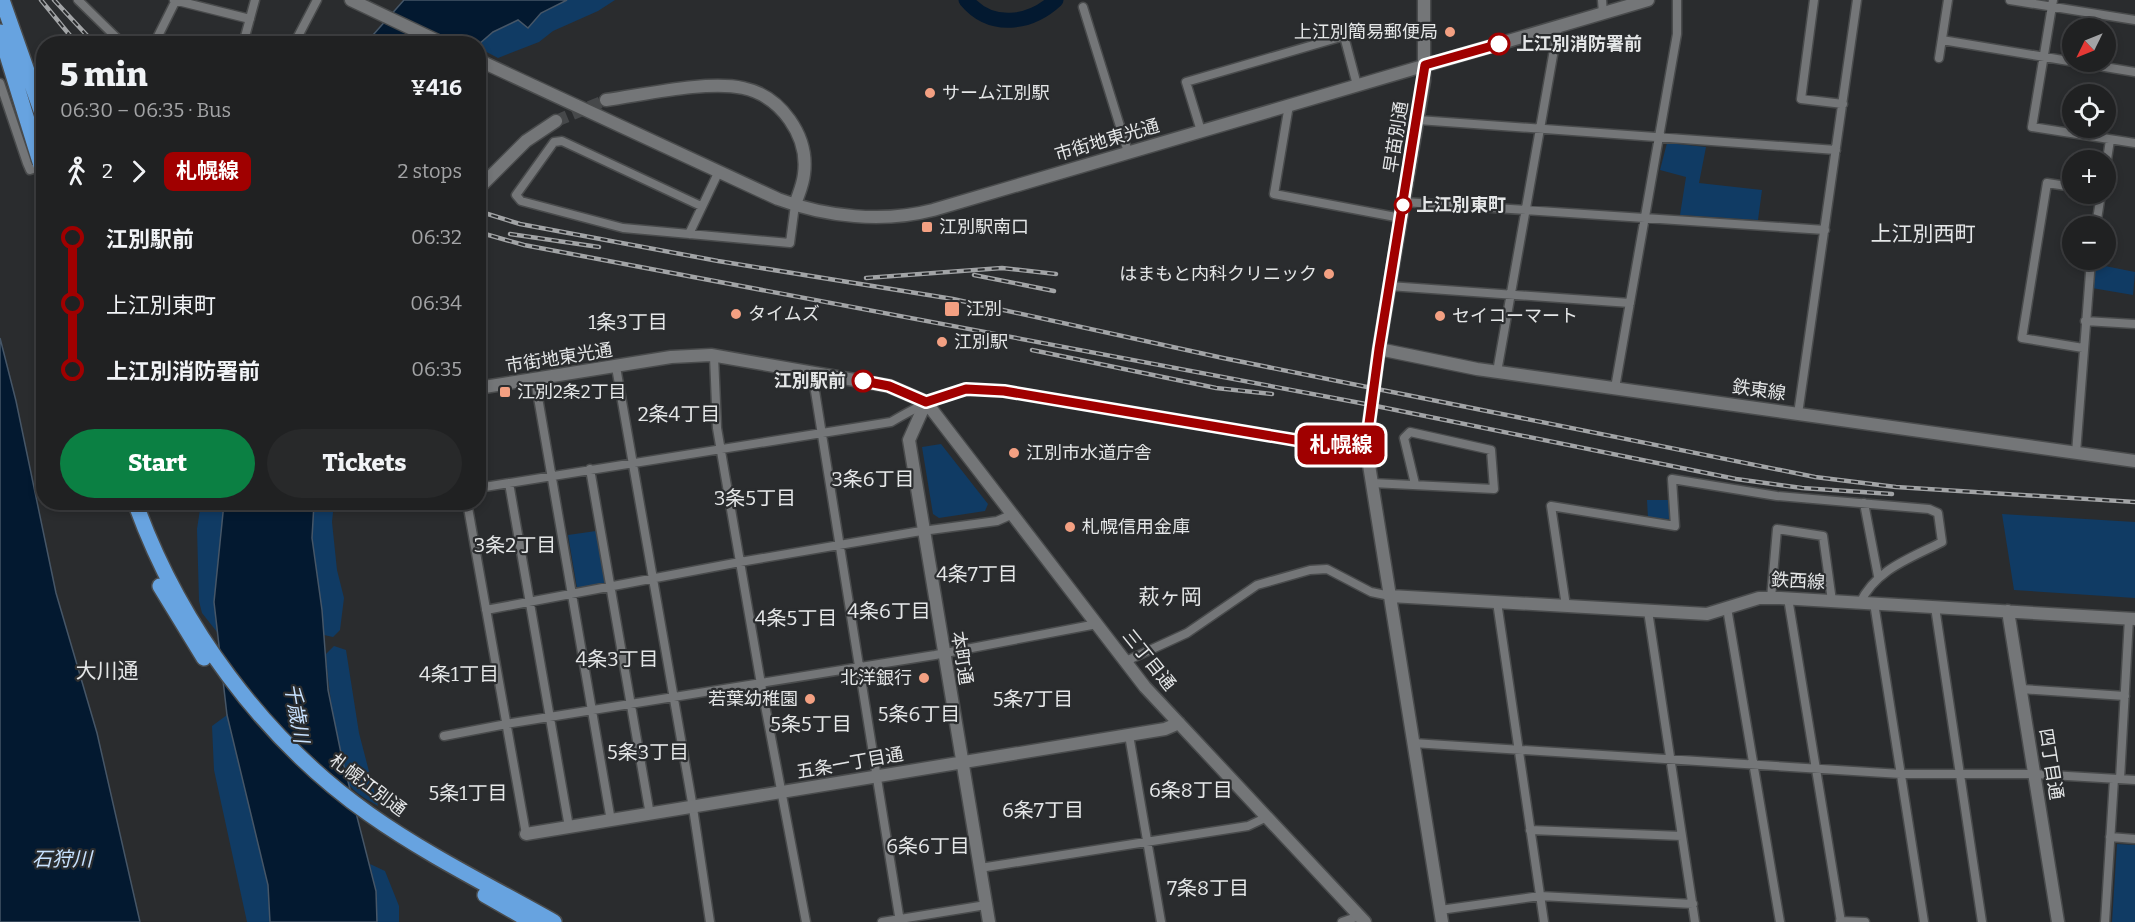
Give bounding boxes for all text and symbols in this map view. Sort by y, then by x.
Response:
north arrow [2062,18,2116,72]
map controls [2062,18,2116,270]
place label: 上江別簡易郵便局 [1294,21,1438,43]
marker: 上江別簡易郵便局 [1443,25,1457,39]
marker: 上江別消防署前 [1488,33,1510,55]
place label: 上江別消防署前 [1516,33,1642,55]
text: 5 min [60,55,148,95]
text: ¥416 [411,74,462,101]
place label: サーム江別駅 [942,82,1049,104]
button: locate [2062,84,2116,138]
marker: サーム江別駅 [923,86,937,100]
text: 06:30 – 06:35 · Bus [60,98,231,122]
street label: 早苗別通 [1380,100,1412,174]
street label: 市街地東光通 [1052,115,1162,165]
button: + [2062,150,2116,204]
icon: walk [60,155,93,188]
icon: forward [122,155,155,188]
text: 札幌線 [176,158,239,184]
text: 2 [102,159,113,183]
text: 2 stops [398,159,462,183]
place label: 上江別東町 [1416,194,1506,216]
marker: 上江別東町 [1394,196,1412,214]
place label: 江別駅南口 [939,216,1029,238]
button: − [2062,216,2116,270]
marker: 江別駅南口 [920,220,934,234]
district label: 上江別西町 [1871,221,1976,247]
text: 06:32 [411,225,462,249]
text: 江別駅前 [106,226,194,253]
place label: はまもと内科クリニック [1119,263,1317,285]
marker: はまもと内科クリニック [1322,267,1336,281]
text: 06:34 [410,291,462,315]
text: 上江別東町 [106,292,216,319]
place label: 江別 [966,298,1002,320]
marker: 江別 [943,300,961,318]
place label: タイムズ [748,303,820,325]
place label: セイコーマート [1452,305,1578,327]
marker: タイムズ [729,307,743,321]
marker: セイコーマート [1433,309,1447,323]
district label: 1条3丁目 [588,310,668,334]
place label: 江別駅 [954,331,1008,353]
marker: 江別駅 [935,335,949,349]
street label: 市街地東光通 [504,339,614,377]
text: 06:35 [411,357,462,381]
text: 上江別消防署前 [106,358,260,385]
place label: 江別駅前 [774,370,846,392]
marker: 江別駅前 [852,370,874,392]
street label: 鉄東線 [1731,375,1787,405]
place label: 江別2条2丁目 [517,381,627,403]
marker: 江別2条2丁目 [498,385,512,399]
district label: 2条4丁目 [638,402,720,426]
line badge: 札幌線 [1306,426,1376,464]
button: Start [60,429,255,498]
button: Tickets [267,429,462,498]
text: 札幌線 [1310,432,1373,458]
place label: 江別市水道庁舎 [1026,442,1152,464]
marker: 江別市水道庁舎 [1007,446,1021,460]
district label: 3条6丁目 [831,467,915,491]
district label: 3条5丁目 [714,486,796,510]
place label: 札幌信用金庫 [1082,516,1190,538]
marker: 札幌信用金庫 [1063,520,1077,534]
district label: 3条2丁目 [474,533,556,557]
district label: 4条7丁目 [936,562,1018,586]
street label: 鉄西線 [1770,569,1826,593]
district label: 萩ヶ岡 [1139,584,1202,610]
district label: 4条6丁目 [847,599,931,623]
district label: 4条5丁目 [755,606,837,630]
street label: 三丁目通 [1118,625,1180,695]
street label: 本町通 [947,630,977,686]
district label: 4条3丁目 [575,647,659,671]
district label: 大川通 [76,658,139,684]
district label: 4条1丁目 [419,662,499,686]
place label: 北洋銀行 [840,667,912,689]
marker: 北洋銀行 [917,671,931,685]
water label: 千歳川 [280,681,314,747]
district label: 5条7丁目 [993,687,1073,711]
place label: 若葉幼稚園 [708,688,798,710]
marker: 若葉幼稚園 [803,692,817,706]
district label: 5条6丁目 [878,702,960,726]
district label: 5条5丁目 [770,712,852,736]
street label: 四丁目通 [2035,727,2067,801]
district label: 5条3丁目 [607,740,689,764]
street label: 五条一丁目通 [795,743,905,783]
street label: 札幌江別通 [325,749,411,821]
district label: 6条8丁目 [1149,778,1233,802]
district label: 5条1丁目 [429,781,507,805]
district label: 6条7丁目 [1002,798,1084,822]
district label: 6条6丁目 [886,834,970,858]
water label: 石狩川 [32,847,94,871]
district label: 7条8丁目 [1167,876,1249,900]

